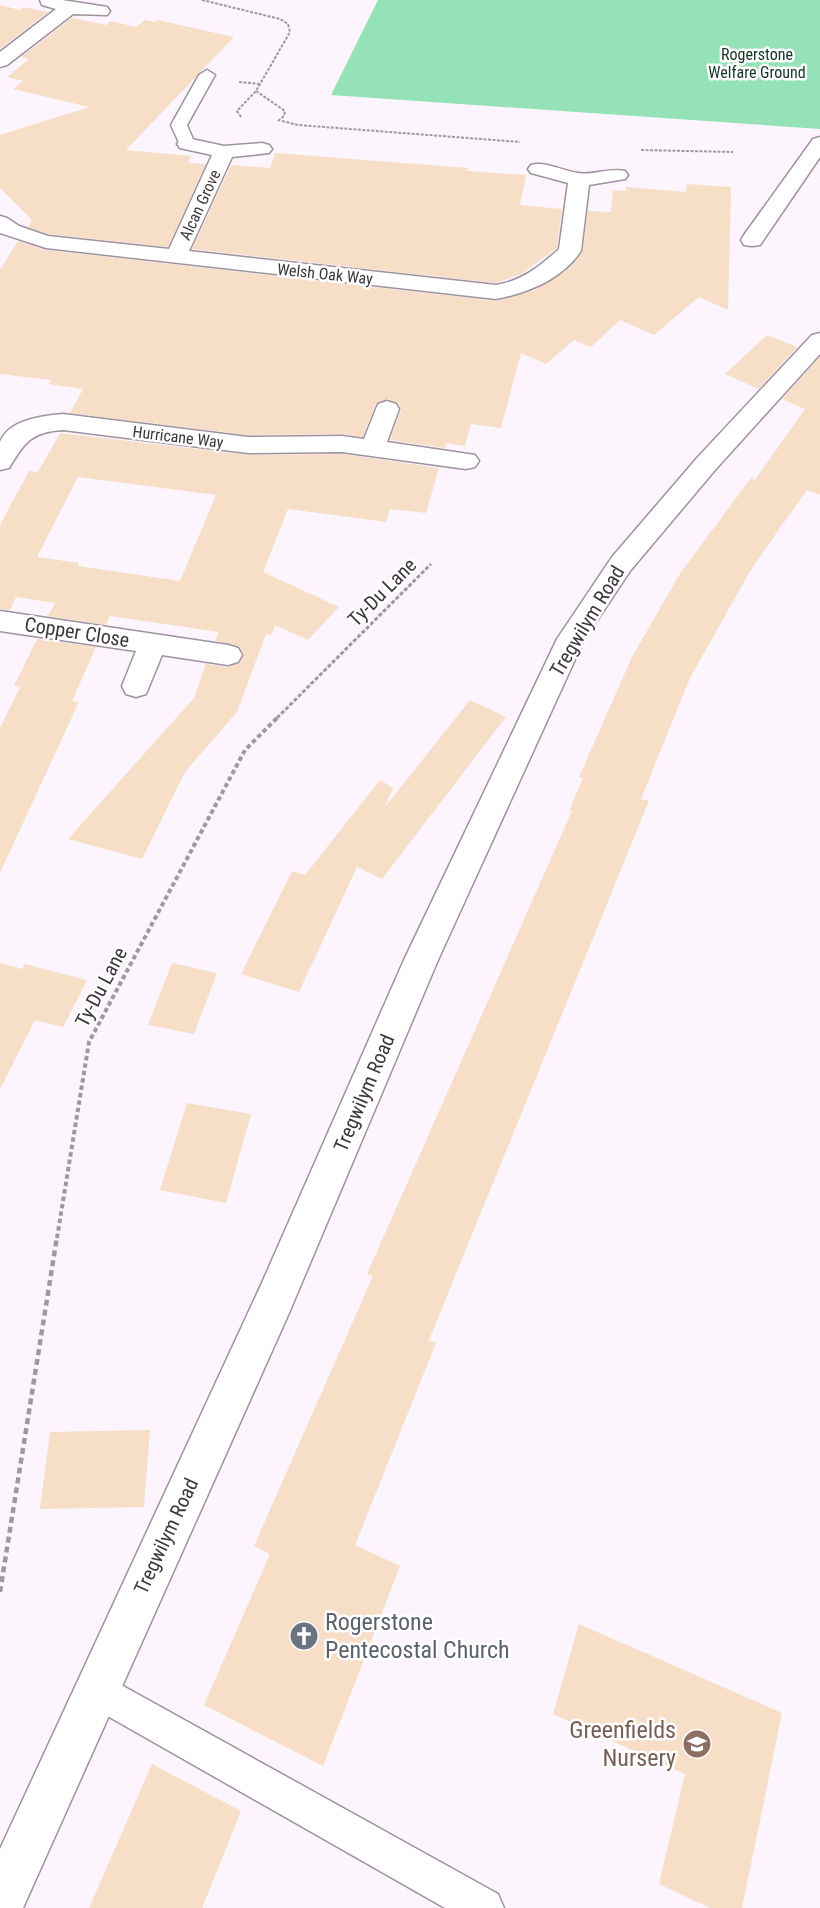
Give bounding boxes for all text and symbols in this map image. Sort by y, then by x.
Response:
park label: Rogerstone Welfare Ground [708,45,806,82]
street label: Alcan Grove [175,167,225,243]
street label: Welsh Oak Way [276,260,374,289]
street label: Hurricane Way [132,422,225,452]
street label: Ty-Du Lane [343,553,421,631]
street label: Tregwilym Road [544,561,630,681]
street label: Copper Close [23,612,131,652]
street label: Ty-Du Lane [70,943,132,1031]
street label: Tregwilym Road [329,1031,399,1155]
street label: Tregwilym Road [129,1474,203,1598]
place label: Rogerstone Pentecostal Church [325,1608,510,1664]
church icon: Rogerstone Pentecostal Church [288,1620,320,1652]
place label: Greenfields Nursery [569,1716,676,1772]
school or university icon: Greenfields Nursery [681,1728,713,1760]

